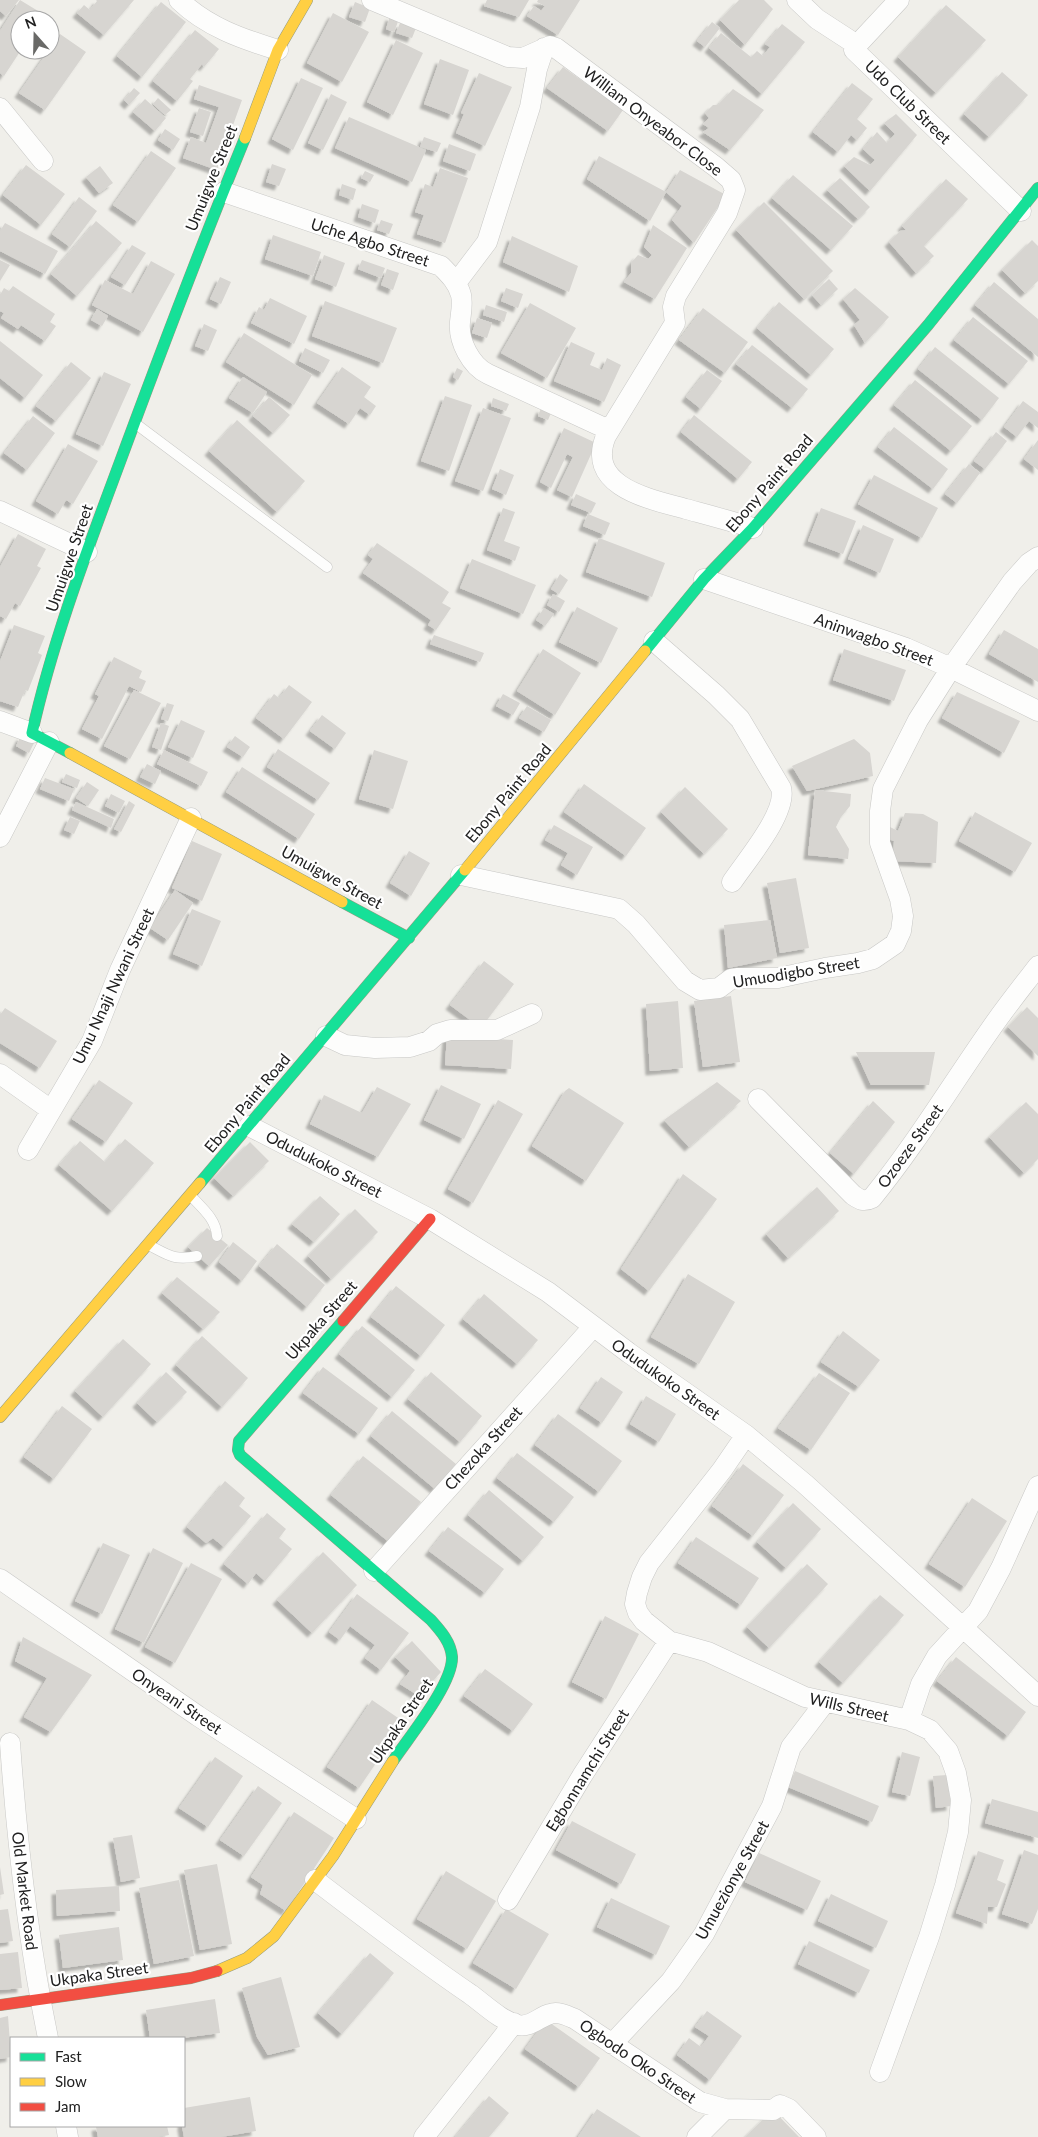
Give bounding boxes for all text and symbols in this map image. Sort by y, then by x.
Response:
north arrow [10,10,60,60]
text: N [22,12,38,32]
street label: Udo Club Street [861,56,955,148]
street label: William Onyeabor Close [580,62,727,179]
street label: Umuigwe Street [181,122,241,234]
street label: Uche Agbo Street [309,213,432,270]
street label: Ebony Paint Road [721,430,816,535]
street label: Umuigwe Street [41,501,96,614]
street label: Aninwagbo Street [812,608,937,669]
street label: Ebony Paint Road [461,739,554,846]
street label: Umuigwe Street [278,841,386,912]
street label: Umu Nnaji Nwani Street [68,905,157,1067]
street label: Umuodigbo Street [731,952,861,991]
street label: Ebony Paint Road [200,1049,293,1156]
street label: Ozoeze Street [873,1100,947,1191]
street label: Odudukoko Street [263,1126,386,1201]
street label: Ukpaka Street [281,1276,360,1363]
street label: Odudukoko Street [608,1334,724,1423]
street label: Chezoka Street [440,1402,525,1494]
street label: Onyeani Street [129,1663,226,1738]
street label: Ukpaka Street [365,1674,436,1767]
street label: Wills Street [807,1688,891,1725]
street label: Egbonnamchi Street [541,1705,632,1835]
street label: Umuezionye Street [691,1816,772,1943]
street label: Old Market Road [9,1831,42,1951]
street label: Ukpaka Street [49,1957,150,1990]
street label: Ogbodo Oko Street [576,2014,700,2107]
legend [10,2037,185,2127]
text: Fast [55,2047,82,2065]
text: Slow [55,2072,87,2090]
text: Jam [55,2097,81,2115]

